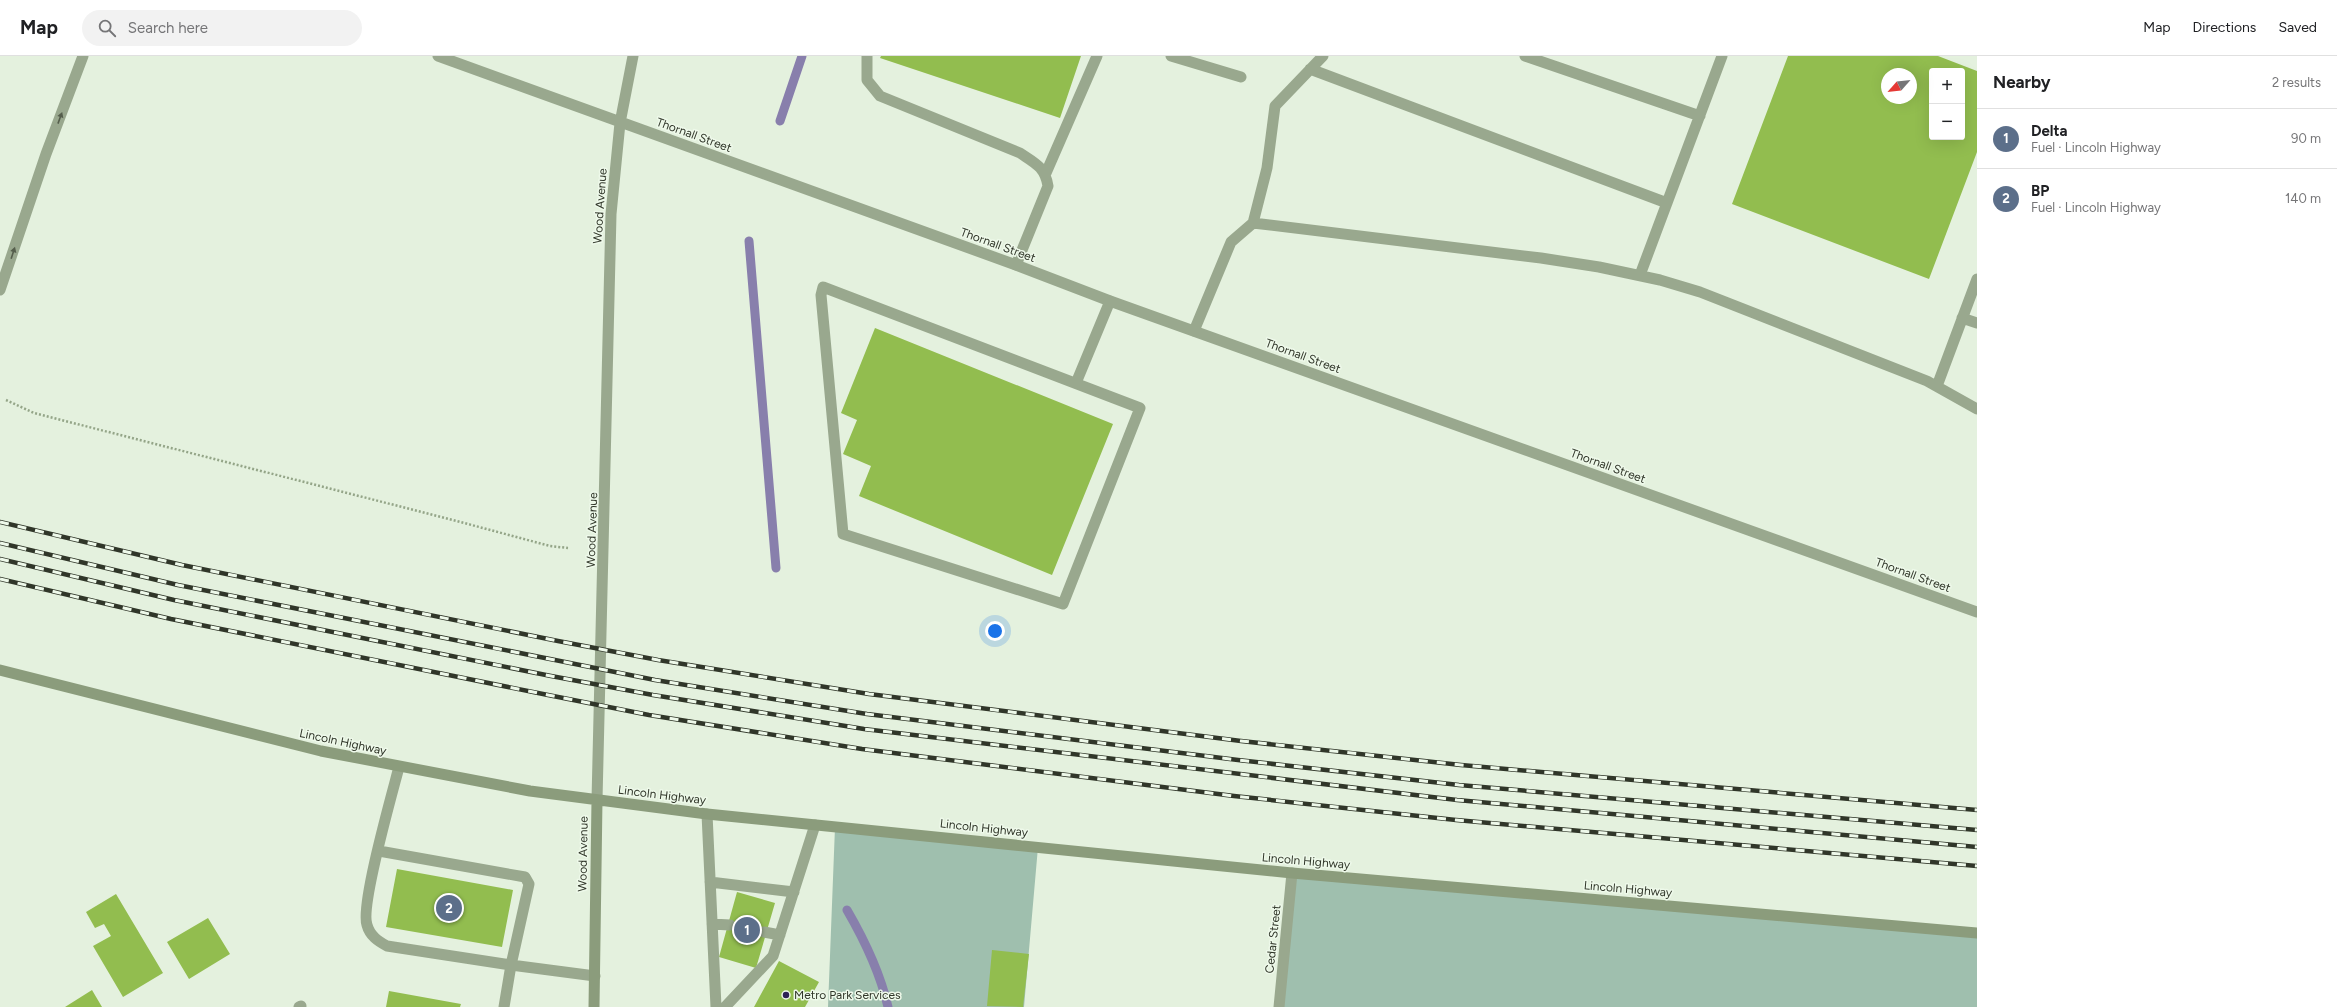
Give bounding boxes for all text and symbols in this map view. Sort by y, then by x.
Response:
search box [82,10,362,46]
text: Map [20,16,58,39]
icon: search [96,17,118,39]
text: Search here [128,19,208,37]
text: Map [2143,19,2171,36]
text: Directions [2193,19,2256,36]
text: Saved [2278,19,2317,36]
north arrow [1881,68,1917,104]
map controls [1929,68,1965,140]
button: + [1929,68,1965,104]
text: Nearby [1993,72,2051,92]
text: 2 results [2272,75,2321,90]
button: − [1929,104,1965,140]
one-way arrow [57,111,63,123]
street label: Thornall Street [654,115,734,155]
text: Delta [2031,122,2067,140]
text: 1 [2003,131,2009,146]
text: 90 m [2291,131,2321,146]
text: Fuel · Lincoln Highway [2031,140,2161,155]
street label: Wood Avenue [590,167,610,244]
text: BP [2031,182,2049,200]
text: 2 [2002,191,2010,206]
text: 140 m [2285,191,2321,206]
text: Fuel · Lincoln Highway [2031,200,2161,215]
street label: Thornall Street [958,225,1038,265]
one-way arrow [11,247,17,259]
street label: Thornall Street [1263,336,1343,376]
street label: Thornall Street [1568,446,1648,486]
street label: Wood Avenue [584,492,600,568]
street label: Thornall Street [1873,555,1953,595]
your location [985,621,1005,641]
street label: Lincoln Highway [298,726,388,758]
street label: Lincoln Highway [617,783,707,807]
street label: Wood Avenue [575,816,591,892]
street label: Lincoln Highway [939,816,1029,840]
street label: Lincoln Highway [1261,850,1351,872]
street label: Lincoln Highway [1583,878,1673,900]
pin: 2 [436,893,462,923]
street label: Cedar Street [1262,904,1284,974]
pin: 1 [734,915,760,945]
place label: Metro Park Services [794,988,901,1002]
marker: Metro Park Services [781,990,791,1000]

